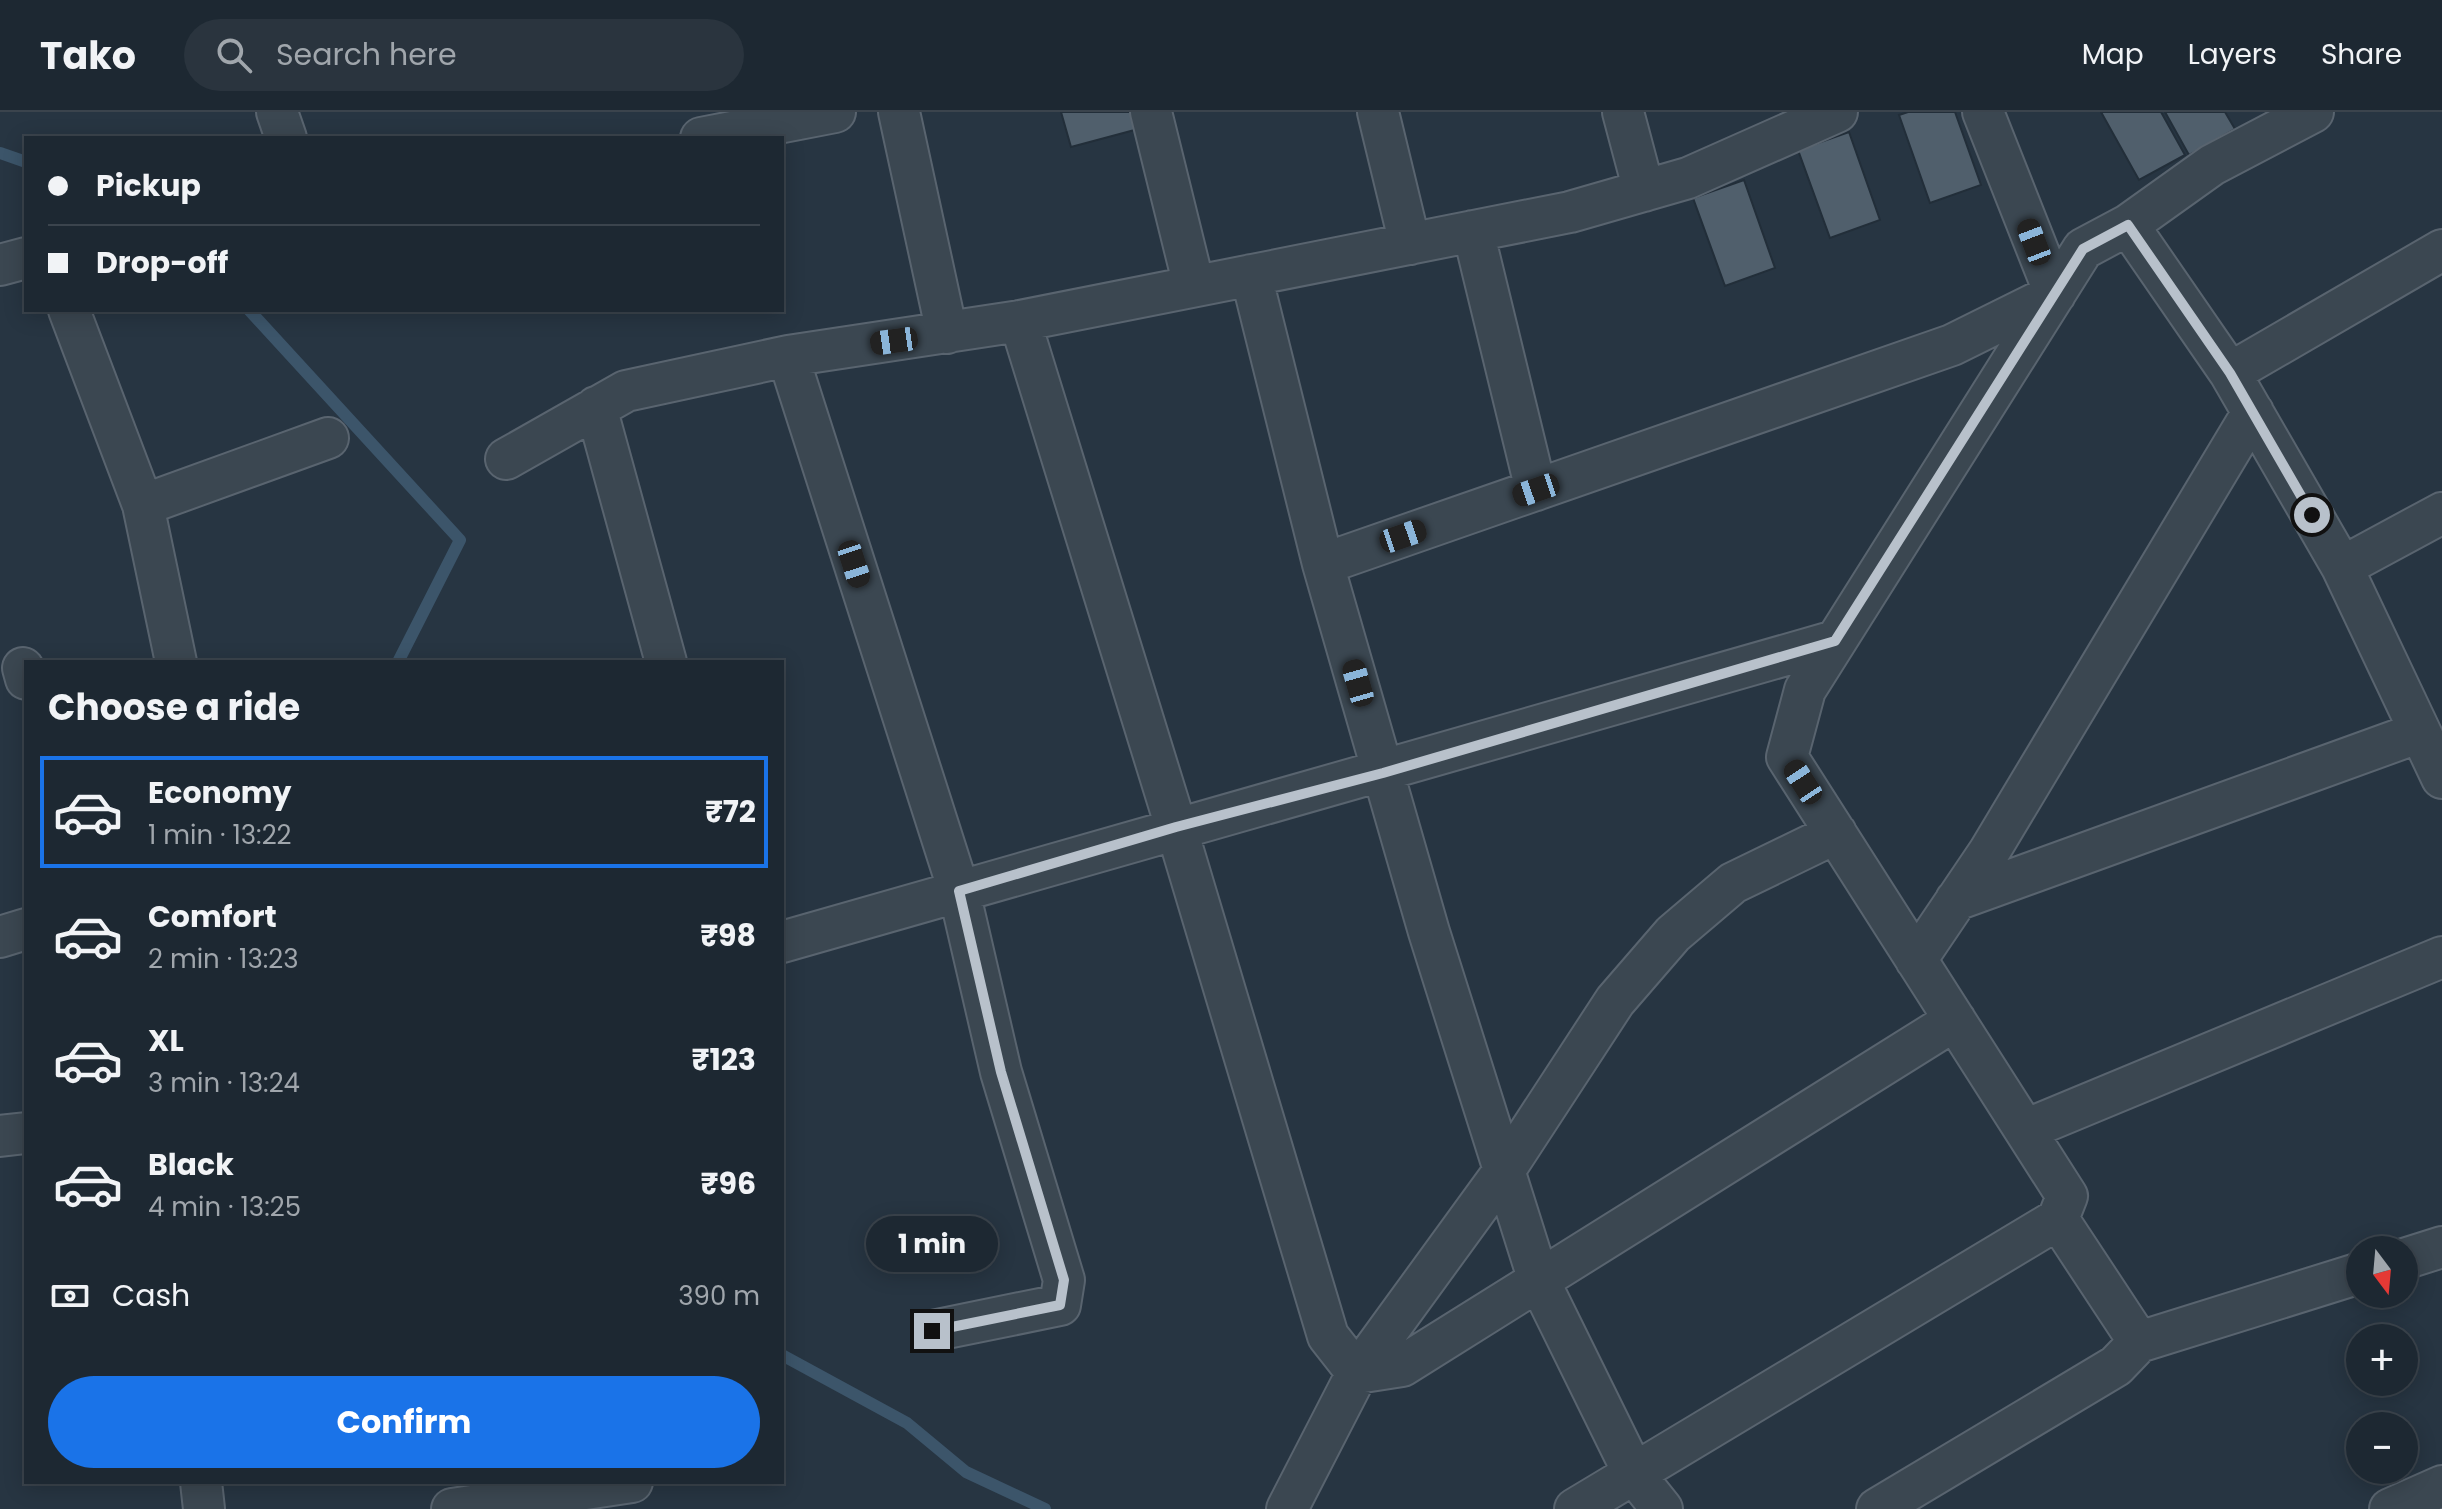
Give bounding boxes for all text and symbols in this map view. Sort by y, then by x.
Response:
search box [184,19,744,91]
text: Tako [40,29,136,82]
icon: search [212,33,256,77]
text: Search here [276,33,457,76]
text: Map [2082,35,2144,74]
text: Layers [2188,35,2277,74]
text: Share [2321,35,2402,74]
text: Pickup [96,164,201,207]
car [2014,215,2054,269]
text: Drop-off [96,241,228,284]
car [869,326,919,356]
car [1509,471,1563,509]
route start [2294,497,2330,533]
car [1376,517,1430,555]
car [835,537,873,591]
car [1340,657,1376,709]
text: Choose a ride [48,682,300,733]
car [1780,755,1826,809]
text: Economy [148,771,292,814]
icon: car [52,776,124,848]
text: ₹72 [705,790,756,833]
text: 1 min · 13:22 [148,817,292,853]
text: Comfort [148,895,277,938]
icon: car [52,900,124,972]
text: ₹98 [700,914,756,957]
text: 2 min · 13:23 [148,941,299,977]
text: XL [148,1019,184,1062]
icon: car [52,1024,124,1096]
text: ₹123 [692,1038,756,1081]
text: 3 min · 13:24 [148,1065,300,1101]
text: Black [148,1143,234,1186]
icon: car [52,1148,124,1220]
text: ₹96 [701,1162,756,1205]
text: 4 min · 13:25 [148,1189,301,1225]
callout: 1 min [866,1215,998,1271]
text: 1 min [898,1226,966,1262]
north arrow [2346,1236,2418,1308]
map controls [2346,1236,2418,1484]
icon: cash [48,1274,92,1318]
text: Cash [112,1274,190,1317]
text: 390 m [678,1278,760,1314]
route end [914,1313,950,1349]
button: + [2346,1324,2418,1396]
button: Confirm [48,1376,760,1468]
button: − [2346,1412,2418,1484]

